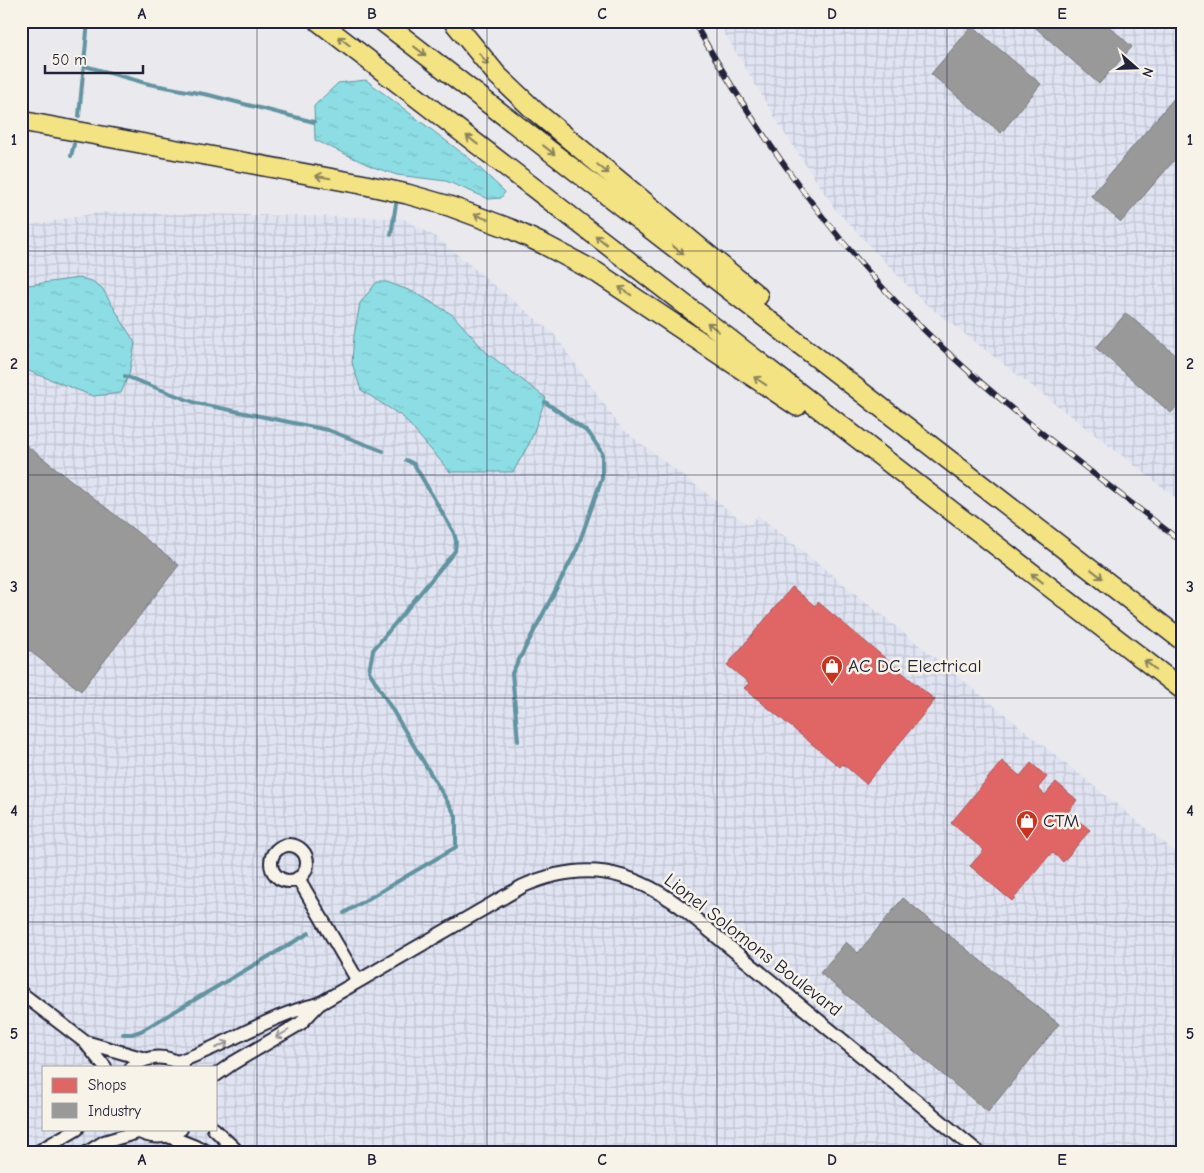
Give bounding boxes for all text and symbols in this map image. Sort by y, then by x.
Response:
text: A [138,5,147,23]
text: B [367,5,377,23]
text: C [597,5,607,23]
text: D [827,5,837,23]
text: E [1057,5,1067,23]
one-way arrow [338,35,351,46]
scale bar [45,42,142,74]
north arrow [1112,42,1162,92]
one-way arrow [414,45,427,56]
text: 50 m [52,51,87,69]
one-way arrow [478,52,489,65]
text: N [1138,65,1157,79]
text: 1 [11,131,17,149]
text: 1 [1187,131,1193,149]
one-way arrow [466,135,479,146]
one-way arrow [542,145,555,156]
one-way arrow [596,163,609,174]
one-way arrow [316,172,332,181]
one-way arrow [473,212,489,221]
one-way arrow [594,234,607,245]
one-way arrow [671,244,684,255]
one-way arrow [618,286,632,296]
one-way arrow [707,321,720,332]
text: 2 [10,355,18,373]
text: 2 [1186,355,1194,373]
one-way arrow [753,376,767,386]
one-way arrow [1090,569,1104,579]
one-way arrow [1031,572,1044,583]
text: 3 [10,578,18,596]
text: 3 [1186,578,1194,596]
shop icon: AC DC Electrical [820,654,844,685]
place label: AC DC Electrical [848,655,982,677]
one-way arrow [1143,660,1157,670]
text: 4 [10,802,18,820]
text: 4 [1186,802,1194,820]
shop icon: CTM [1015,809,1039,840]
place label: CTM [1043,810,1079,832]
street label: Lionel Solomons Boulevard [660,869,846,1021]
text: 5 [10,1025,18,1043]
text: 5 [1186,1025,1194,1043]
one-way arrow [275,1030,289,1040]
one-way arrow [215,1039,230,1049]
legend [42,1066,218,1130]
text: Shops [88,1076,126,1094]
text: Industry [88,1102,141,1120]
text: A [138,1151,147,1169]
text: B [367,1151,377,1169]
text: C [597,1151,607,1169]
text: D [827,1151,837,1169]
text: E [1057,1151,1067,1169]

